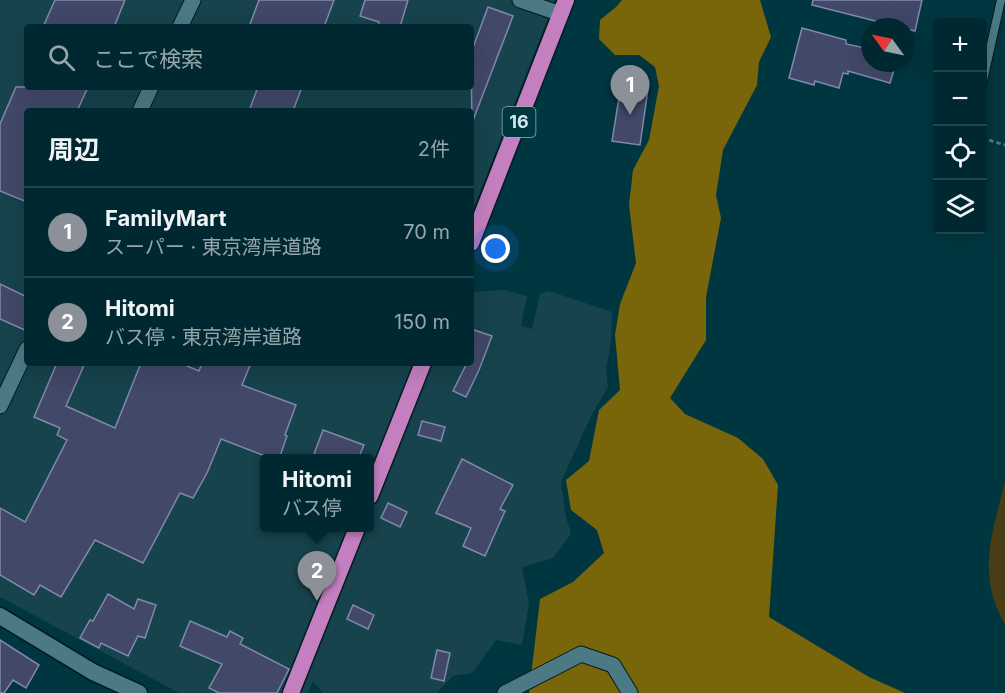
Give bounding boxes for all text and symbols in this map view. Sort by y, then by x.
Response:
north arrow [861,18,915,72]
map controls [933,18,987,234]
button: + [933,18,987,72]
search box [24,24,474,90]
icon: search [45,41,78,74]
text: ここで検索 [93,46,203,72]
pin: 1 [610,66,650,115]
button: − [933,72,987,126]
road number: 16 [502,107,536,137]
button: locate [933,126,987,180]
text: 周辺 [48,134,100,165]
text: 2件 [418,137,450,161]
button: layers [933,180,987,234]
text: FamilyMart [105,205,227,231]
text: 1 [63,220,72,244]
text: 70 m [403,220,450,244]
your location [481,234,510,263]
text: スーパー · 東京湾岸道路 [105,235,322,259]
text: Hitomi [105,295,175,321]
text: 2 [61,310,74,334]
text: 150 m [394,310,450,334]
text: バス停 · 東京湾岸道路 [105,325,302,349]
popup [260,454,374,532]
text: Hitomi [282,466,352,492]
text: バス停 [282,496,342,520]
pin: 2 [298,552,336,601]

